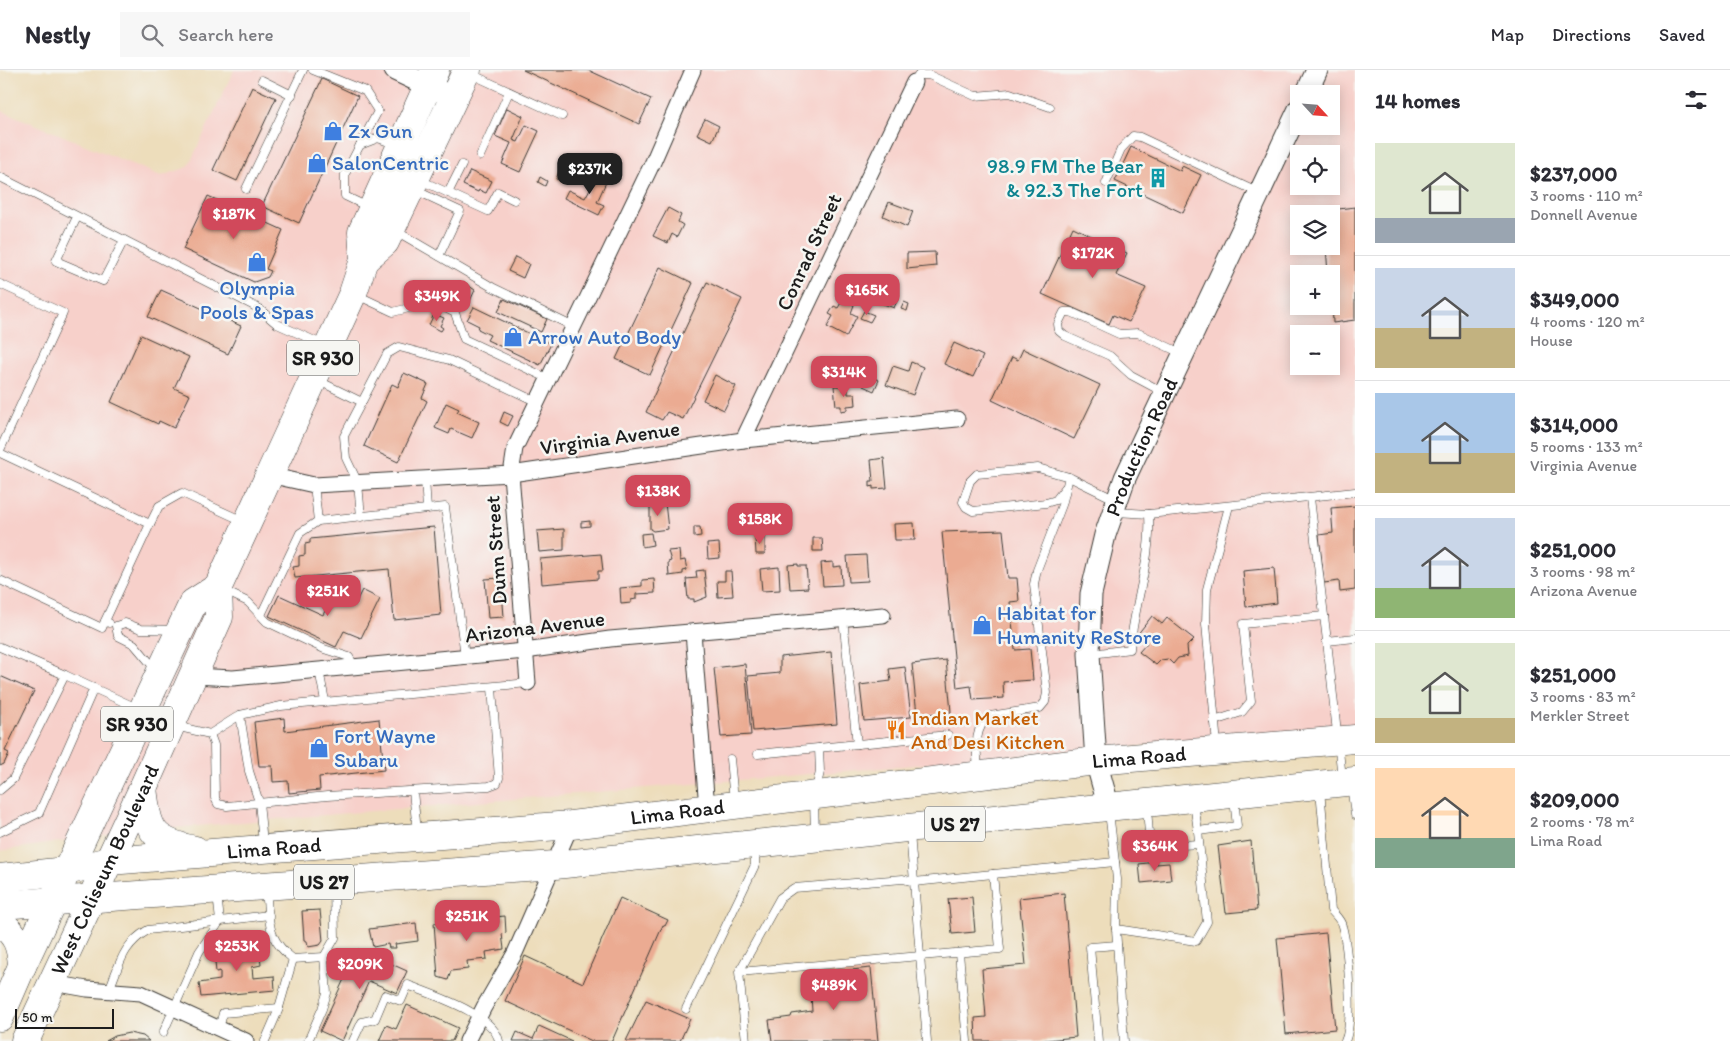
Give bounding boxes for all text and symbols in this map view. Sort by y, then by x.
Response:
search box [120,12,470,57]
text: Nestly [25,20,90,49]
icon: search [138,21,166,49]
text: Search here [178,23,274,46]
text: Map [1491,24,1524,46]
text: Directions [1552,24,1631,46]
text: Saved [1659,24,1705,46]
north arrow [1290,85,1340,135]
map controls [1290,85,1340,375]
icon: filters [1682,86,1710,114]
text: 14 homes [1375,88,1460,113]
place label: Zx Gun [348,118,412,143]
shop icon: Zx Gun [322,120,344,142]
button: locate [1290,145,1340,195]
place label: SalonCentric [332,150,449,175]
shop icon: SalonCentric [306,152,328,174]
pin: $237K [555,152,625,195]
place label: 98.9 FM The Bear & 92.3 The Fort [987,153,1143,202]
text: $237K [568,159,612,178]
text: $237,000 [1530,161,1617,186]
icon: home [1415,163,1475,223]
building icon: 98.9 FM The Bear & 92.3 The Fort [1147,167,1169,189]
text: 3 rooms · 110 m² [1530,186,1643,205]
street label: Conrad Street [771,189,847,314]
pin: $187K [199,198,269,240]
text: $187K [213,204,255,223]
button: layers [1290,205,1340,255]
text: Donnell Avenue [1530,205,1638,224]
pin: $172K [1058,236,1128,279]
text: $172K [1072,243,1114,262]
shop icon: Olympia Pools & Spas [246,251,268,273]
button: + [1290,265,1340,315]
pin: $165K [832,274,902,316]
place label: Olympia Pools & Spas [200,275,314,324]
pin: $349K [402,280,472,322]
text: $165K [846,280,888,299]
text: $349K [414,286,460,305]
text: $349,000 [1530,287,1619,312]
icon: home [1415,288,1475,348]
text: 4 rooms · 120 m² [1530,312,1645,331]
place label: Arrow Auto Body [528,324,681,349]
button: − [1290,325,1340,375]
shop icon: Arrow Auto Body [502,326,524,348]
text: House [1530,331,1573,350]
road number: SR 930 [287,340,359,376]
pin: $314K [809,356,879,398]
text: $314K [822,362,866,381]
street label: Production Road [1100,373,1183,519]
text: $314,000 [1530,412,1618,437]
icon: home [1415,413,1475,473]
street label: Virginia Avenue [538,415,681,460]
text: 5 rooms · 133 m² [1530,437,1643,456]
text: Virginia Avenue [1530,456,1637,475]
pin: $138K [623,474,693,517]
text: $138K [636,481,680,500]
street label: Dunn Street [479,495,512,605]
pin: $158K [725,502,795,545]
text: $158K [739,509,781,528]
text: $251,000 [1530,537,1616,562]
icon: home [1415,538,1475,598]
text: 3 rooms · 98 m² [1530,562,1635,581]
pin: $251K [293,574,363,617]
text: $251K [307,581,349,600]
text: Arizona Avenue [1530,581,1637,600]
place label: Habitat for Humanity ReStore [997,600,1162,649]
street label: Arizona Avenue [464,606,606,647]
shop icon: Habitat for Humanity ReStore [971,614,993,636]
text: $251,000 [1530,662,1616,687]
icon: home [1415,663,1475,723]
text: 3 rooms · 83 m² [1530,687,1636,706]
place label: Indian Market And Desi Kitchen [911,705,1065,754]
road number: SR 930 [101,706,173,742]
text: Merkler Street [1530,706,1630,725]
restaurant icon: Indian Market And Desi Kitchen [885,719,907,741]
place label: Fort Wayne Subaru [334,723,436,772]
shop icon: Fort Wayne Subaru [308,737,330,759]
street label: Lima Road [1091,740,1187,773]
street label: West Coliseum Boulevard [45,760,164,979]
text: $209,000 [1530,787,1619,812]
icon: home [1415,788,1475,848]
street label: Lima Road [629,793,726,830]
road number: US 27 [925,806,985,842]
text: 2 rooms · 78 m² [1530,812,1635,831]
pin: $364K [1120,830,1190,872]
text: Lima Road [1530,831,1602,850]
street label: Lima Road [226,832,322,864]
text: $364K [1132,836,1178,855]
road number: US 27 [294,864,354,900]
pin: $251K [432,900,502,942]
text: $251K [446,906,488,925]
pin: $253K [202,930,272,972]
text: $253K [215,936,259,955]
pin: $209K [325,948,395,990]
text: $209K [338,954,382,973]
pin: $489K [799,968,869,1011]
text: $489K [811,975,857,994]
scale bar [15,1006,114,1029]
text: 50 m [22,1009,53,1026]

